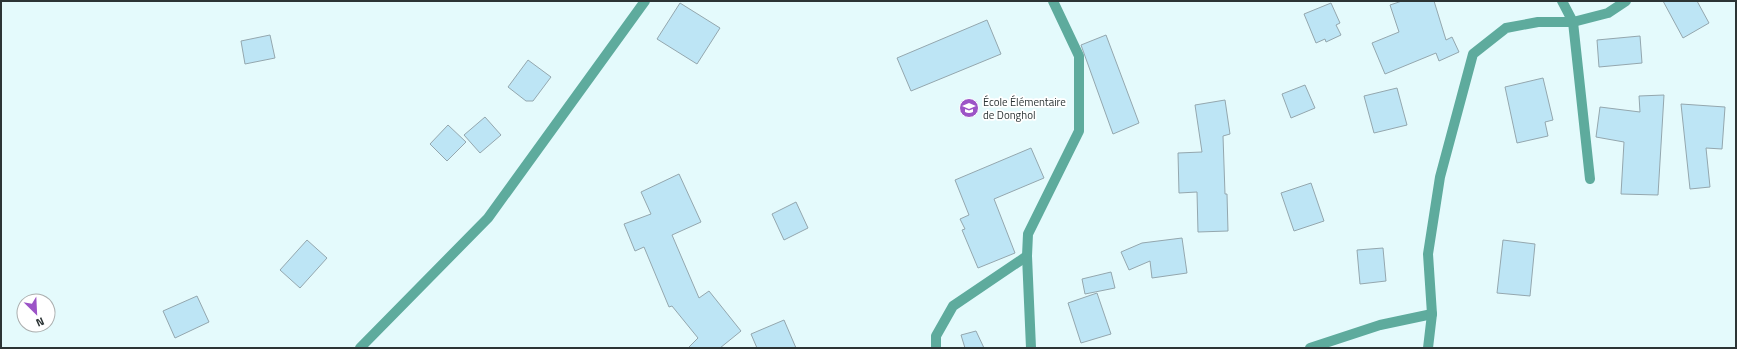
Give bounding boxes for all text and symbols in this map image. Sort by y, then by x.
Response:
place label: École Élémentaire de Donghol [983,94,1066,123]
school or university icon: École Élémentaire de Donghol [958,97,980,119]
north arrow [16,293,56,333]
text: N [33,313,47,331]

